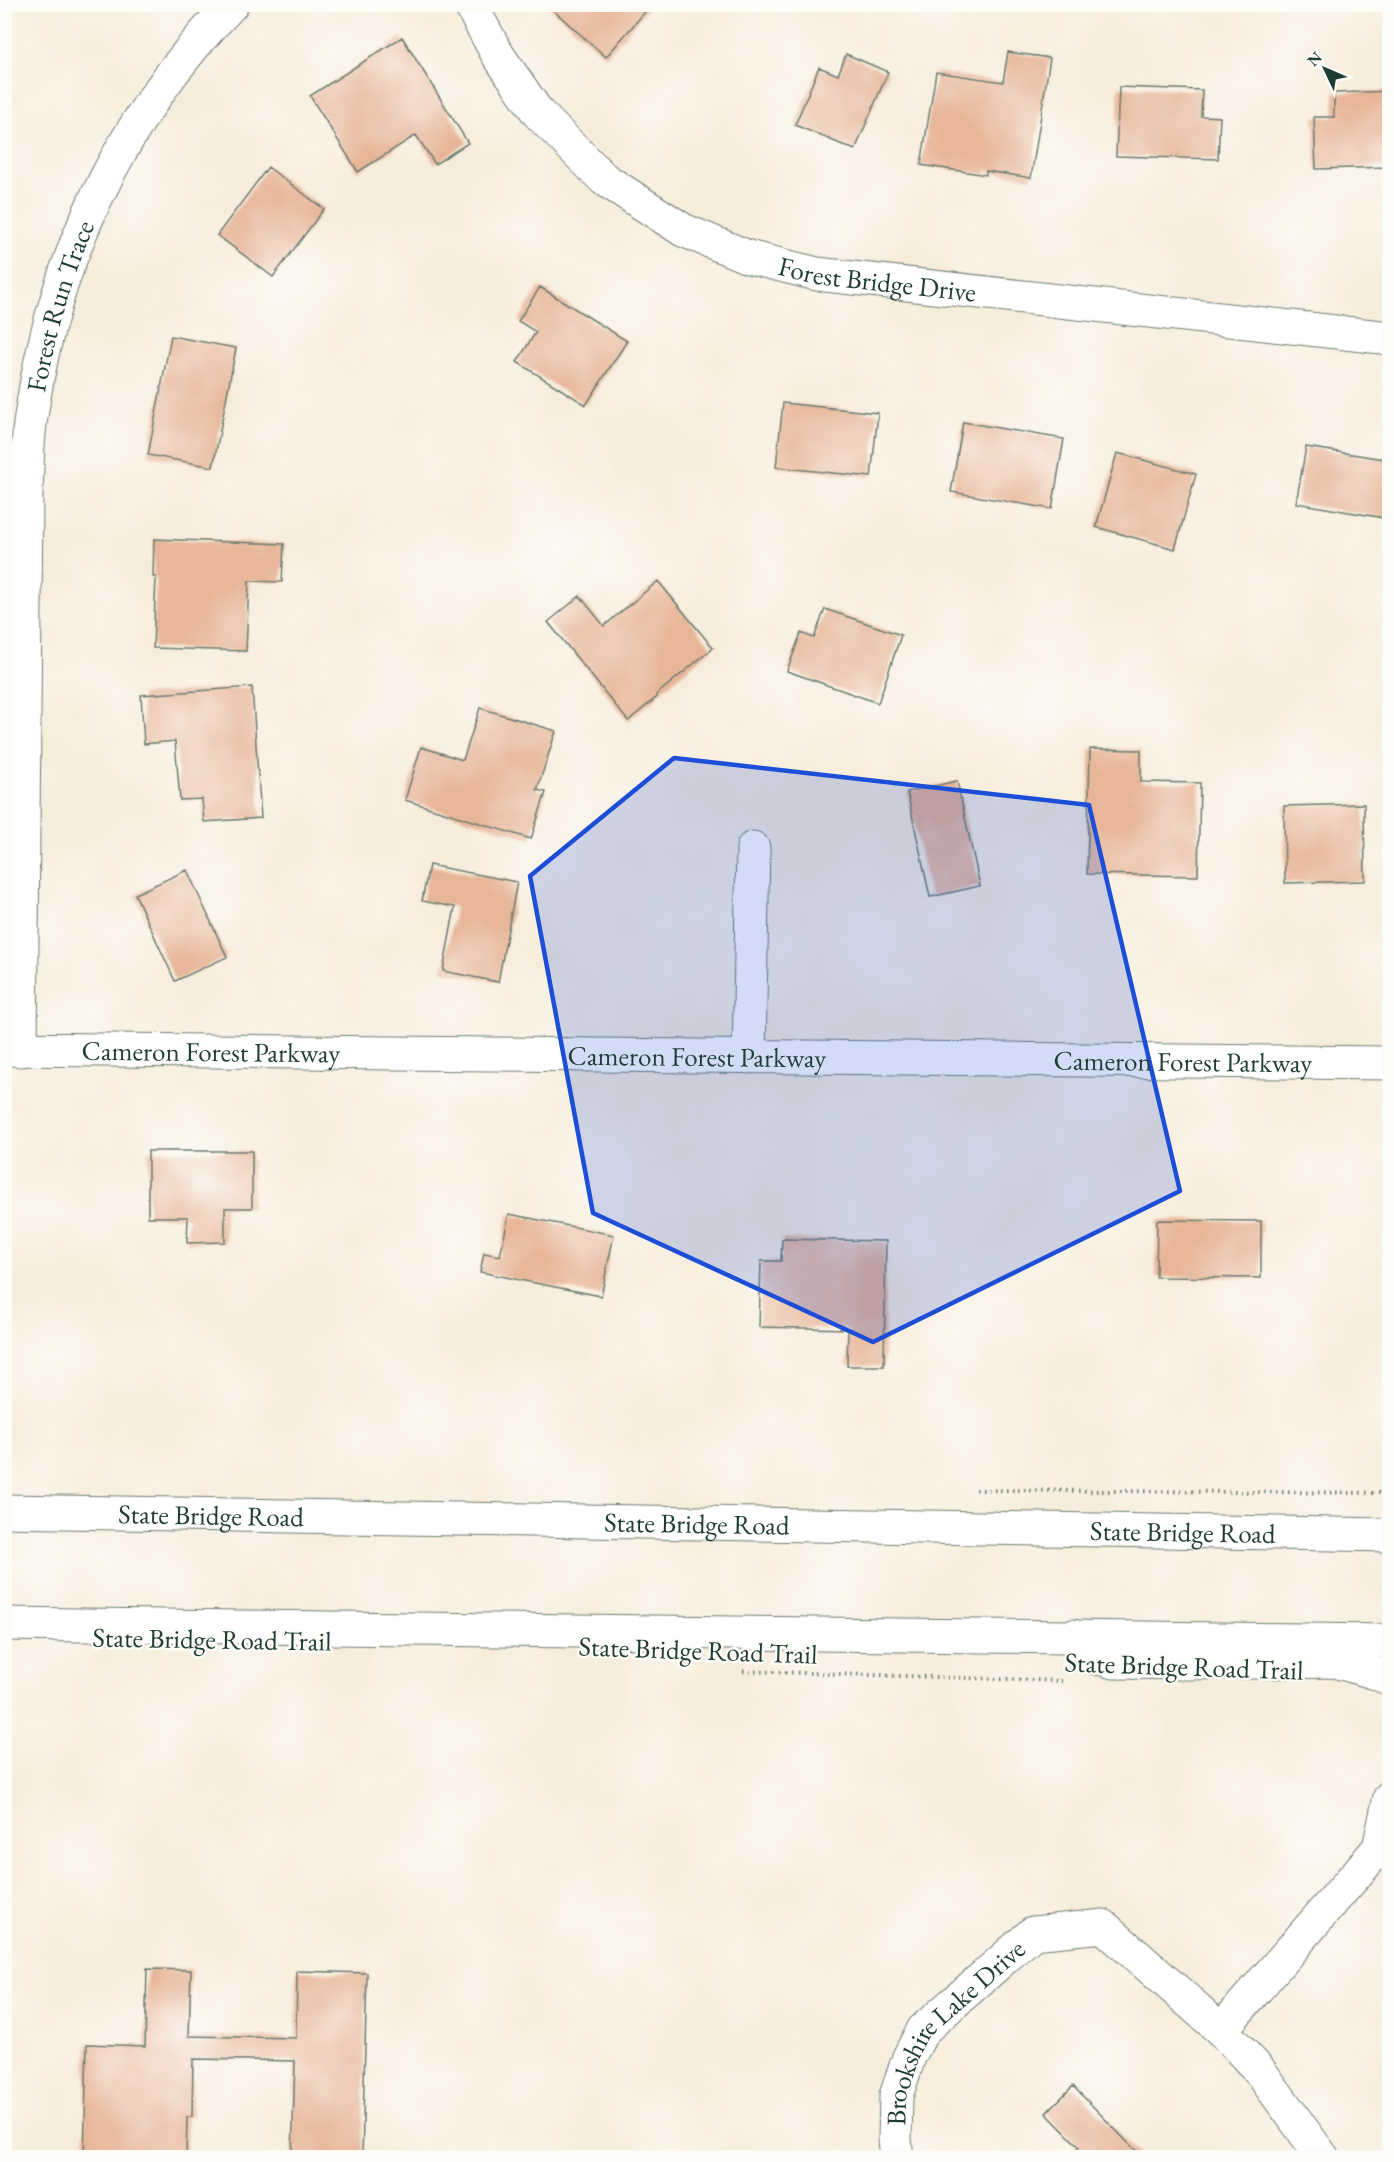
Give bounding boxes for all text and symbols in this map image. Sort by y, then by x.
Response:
north arrow [1295,39,1355,99]
text: N [1303,47,1327,71]
street label: Forest Run Trace [18,214,102,395]
street label: Forest Bridge Drive [775,248,978,309]
street label: Cameron Forest Parkway [81,1032,341,1070]
street label: Cameron Forest Parkway [567,1037,827,1075]
street label: Cameron Forest Parkway [1053,1042,1313,1080]
street label: State Bridge Road [118,1495,304,1534]
street label: State Bridge Road [604,1504,790,1542]
street label: State Bridge Road [1090,1512,1276,1551]
street label: State Bridge Road Trail [92,1619,332,1659]
street label: State Bridge Road Trail [578,1628,818,1672]
street label: State Bridge Road Trail [1064,1644,1304,1688]
street label: Brookshire Lake Drive [878,1931,1032,2126]

